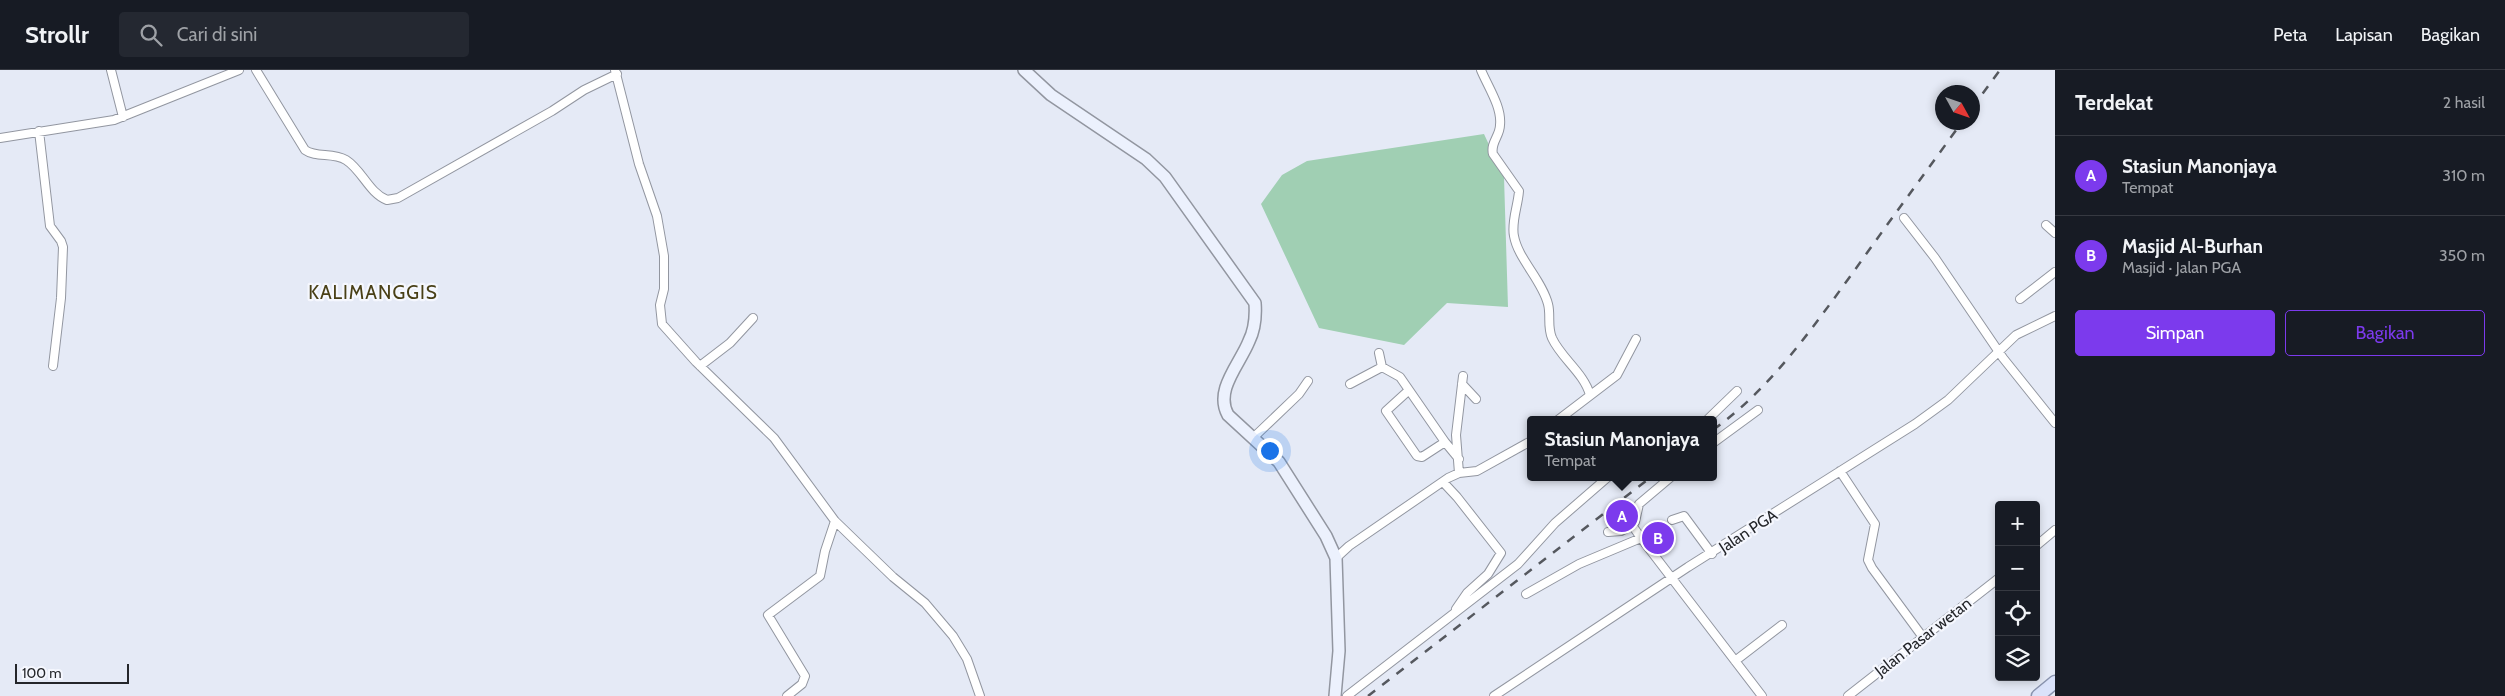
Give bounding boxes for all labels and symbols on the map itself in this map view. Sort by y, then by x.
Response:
north arrow [1935,85,1980,130]
district label: KALIMANGGIS [308,281,438,304]
your location [1257,438,1283,464]
pin: A [1606,497,1638,535]
street label: Jalan PGA [1715,505,1781,557]
pin: B [1642,519,1674,557]
street label: Jalan Pasar wetan [1870,593,1975,681]
scale bar [15,661,129,684]

